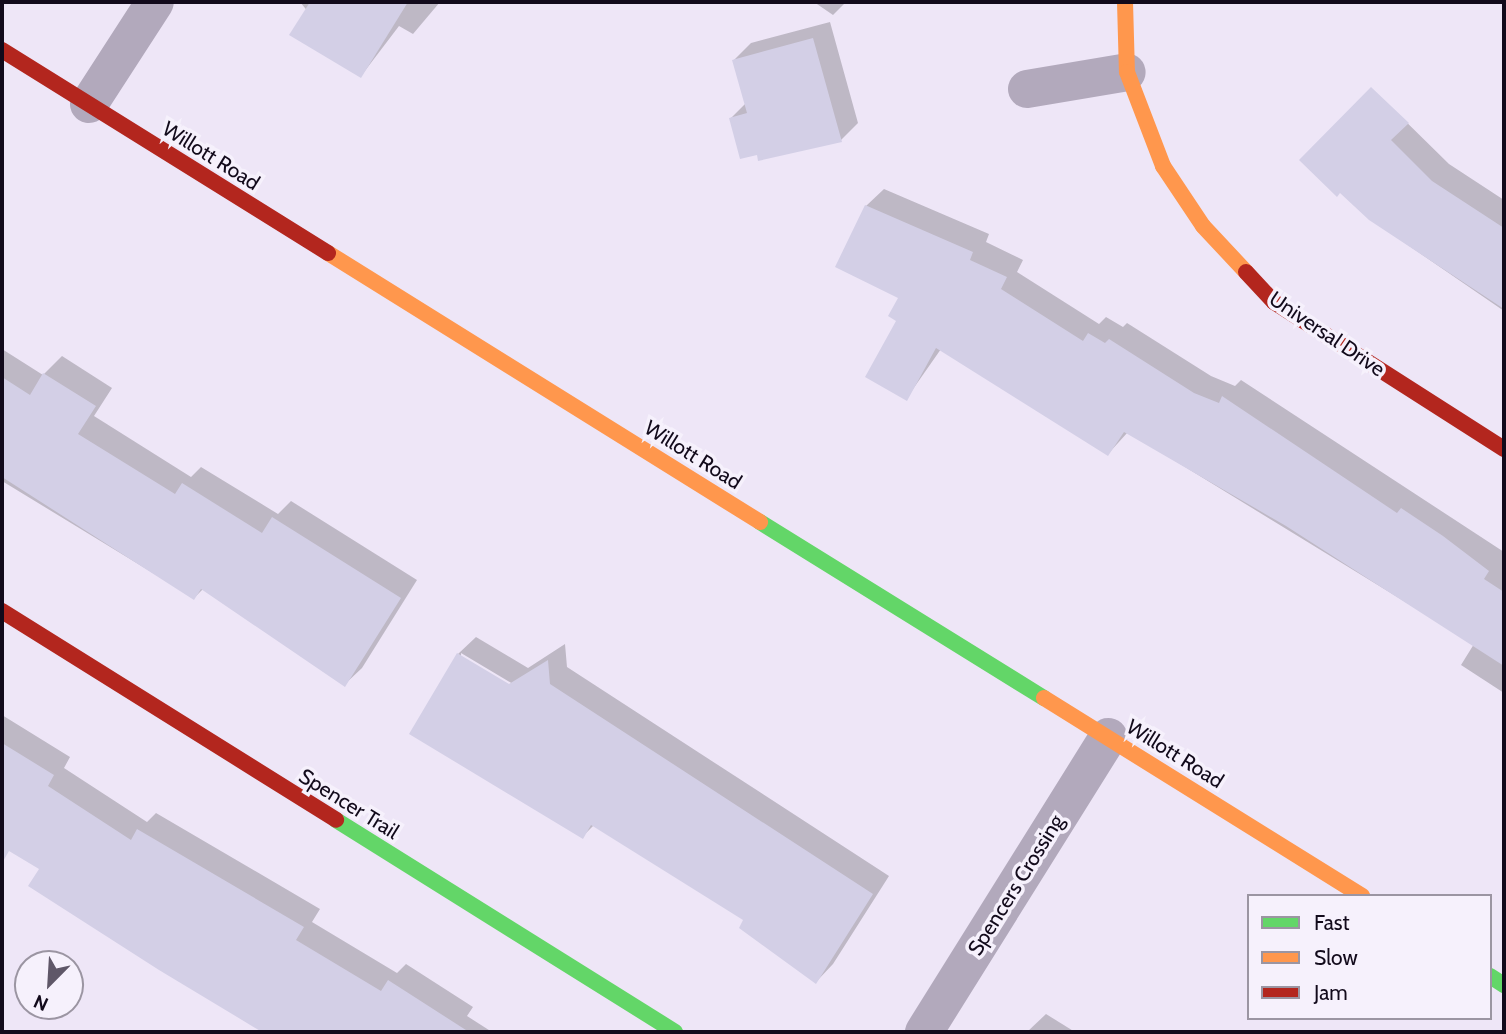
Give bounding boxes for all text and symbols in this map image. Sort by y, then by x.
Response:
street label: Willott Road [158,116,264,196]
street label: Universal Drive [1264,286,1390,382]
street label: Willott Road [640,415,746,495]
street label: Willott Road [1122,714,1228,794]
street label: Spencer Trail [294,763,404,845]
street label: Spencers Crossing [963,810,1069,960]
legend [1247,894,1492,1020]
text: Fast [1314,910,1350,935]
text: Slow [1314,945,1358,970]
north arrow [14,950,84,1020]
text: Jam [1314,980,1348,1005]
text: N [30,990,52,1016]

